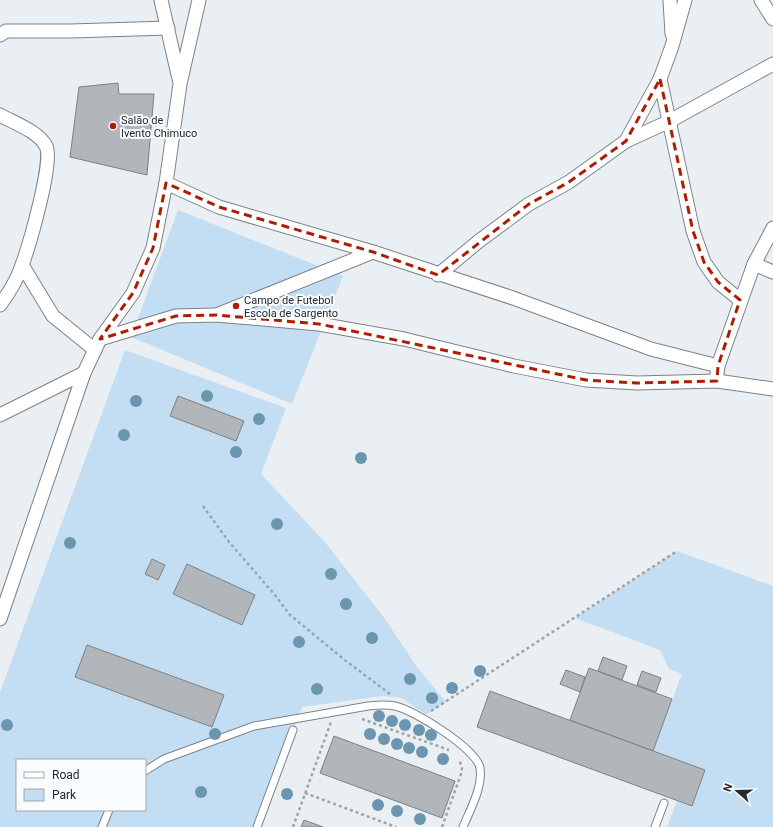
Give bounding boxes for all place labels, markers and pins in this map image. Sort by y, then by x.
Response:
place label: Salão de Ivento Chimuco [121,114,197,140]
marker: Salão de Ivento Chimuco [108,121,118,131]
place label: Campo de Futebol Escola de Sargento [244,294,338,320]
marker: Campo de Futebol Escola de Sargento [231,301,241,311]

